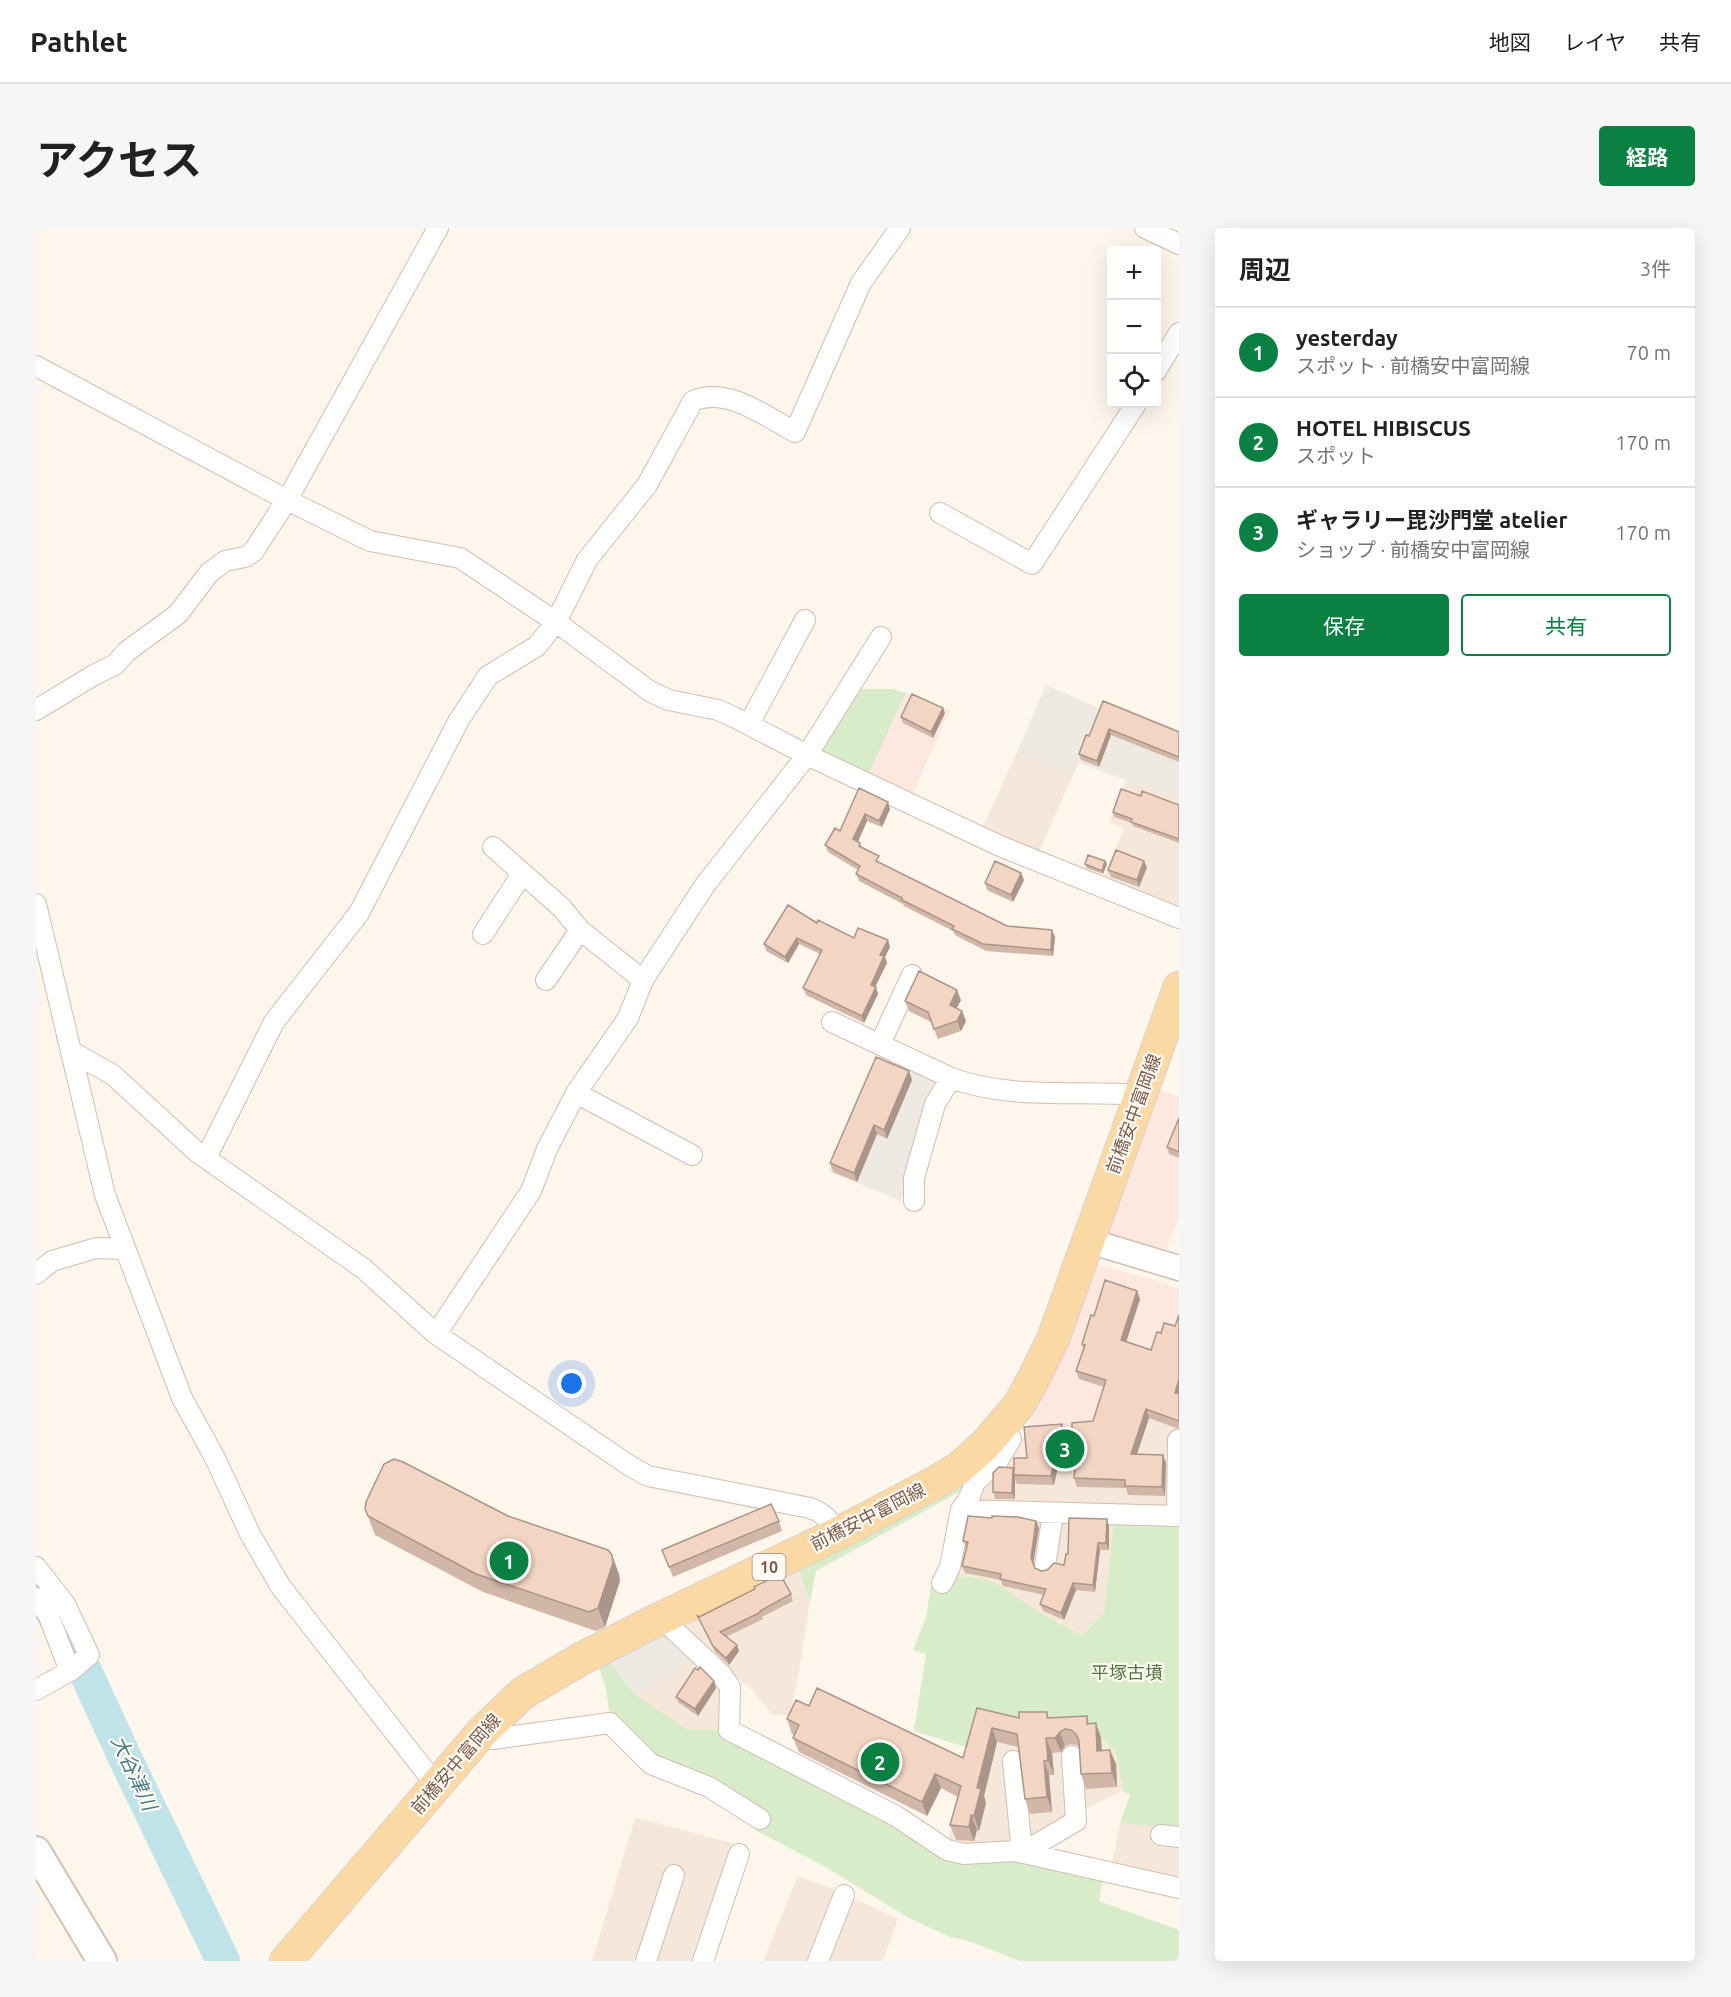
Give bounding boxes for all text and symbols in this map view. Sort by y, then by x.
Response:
text: Pathlet [30,26,128,57]
text: 地図 [1489,30,1531,54]
text: レイヤ [1564,30,1626,54]
text: 共有 [1659,30,1701,54]
button: 経路 [1599,126,1695,186]
text: アクセス [36,136,202,183]
map controls [1107,246,1161,408]
button: + [1107,246,1161,300]
text: 周辺 [1239,255,1291,284]
text: 3件 [1640,257,1671,280]
button: − [1107,300,1161,354]
text: yesterday [1296,325,1398,350]
text: 1 [1253,341,1264,364]
text: 70 m [1627,341,1671,364]
button: locate [1107,354,1161,408]
text: スポット · 前橋安中富岡線 [1296,354,1530,377]
text: HOTEL HIBISCUS [1296,415,1471,440]
text: 2 [1253,431,1264,454]
text: 170 m [1615,431,1671,454]
text: スポット [1296,444,1376,467]
text: ギャラリー毘沙門堂 atelier [1296,507,1567,532]
text: 3 [1253,521,1264,544]
text: 170 m [1615,521,1671,544]
text: ショップ · 前橋安中富岡線 [1296,538,1530,561]
button: 保存 [1239,594,1449,656]
button: 共有 [1461,594,1671,656]
street label: 前橋安中富岡線 [1102,1051,1164,1176]
your location [557,1369,586,1398]
pin: 3 [1046,1426,1084,1472]
street label: 前橋安中富岡線 [807,1479,928,1554]
pin: 1 [490,1538,528,1584]
road number: 10 [752,1554,786,1580]
park label: 平塚古墳 [1091,1662,1163,1682]
street label: 前橋安中富岡線 [406,1709,504,1817]
water label: 大谷津川 [107,1732,163,1816]
pin: 2 [860,1740,900,1784]

